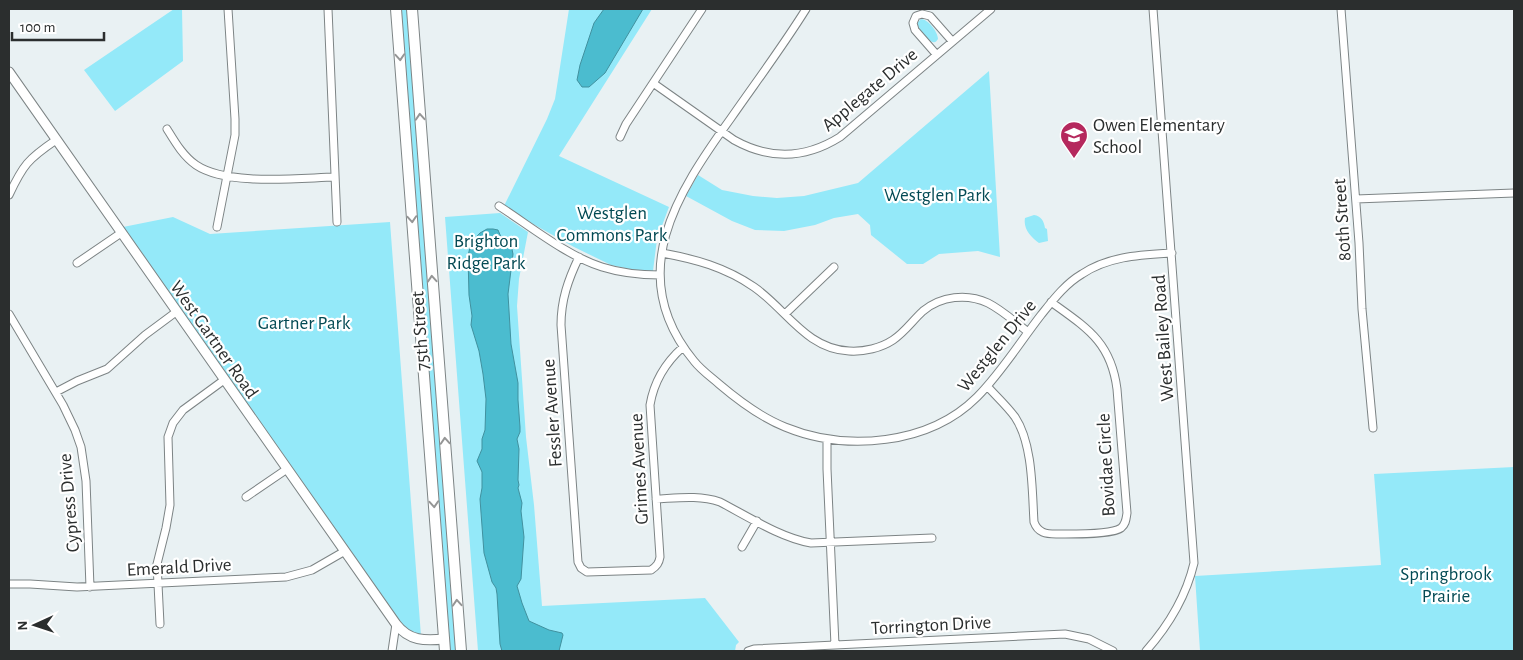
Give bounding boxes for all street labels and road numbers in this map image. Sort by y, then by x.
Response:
street label: Applegate Drive [819,45,921,135]
street label: 80th Street [1330,178,1355,262]
street label: West Bailey Road [1150,274,1177,402]
street label: West Gartner Road [166,278,261,402]
street label: 75th Street [408,290,433,371]
street label: Westglen Drive [954,296,1040,396]
street label: Fessler Avenue [539,358,566,468]
street label: Grimes Avenue [627,413,652,525]
street label: Bovidae Circle [1094,413,1119,517]
street label: Cypress Drive [56,453,83,553]
street label: Emerald Drive [126,555,232,580]
street label: Torrington Drive [870,613,992,638]

